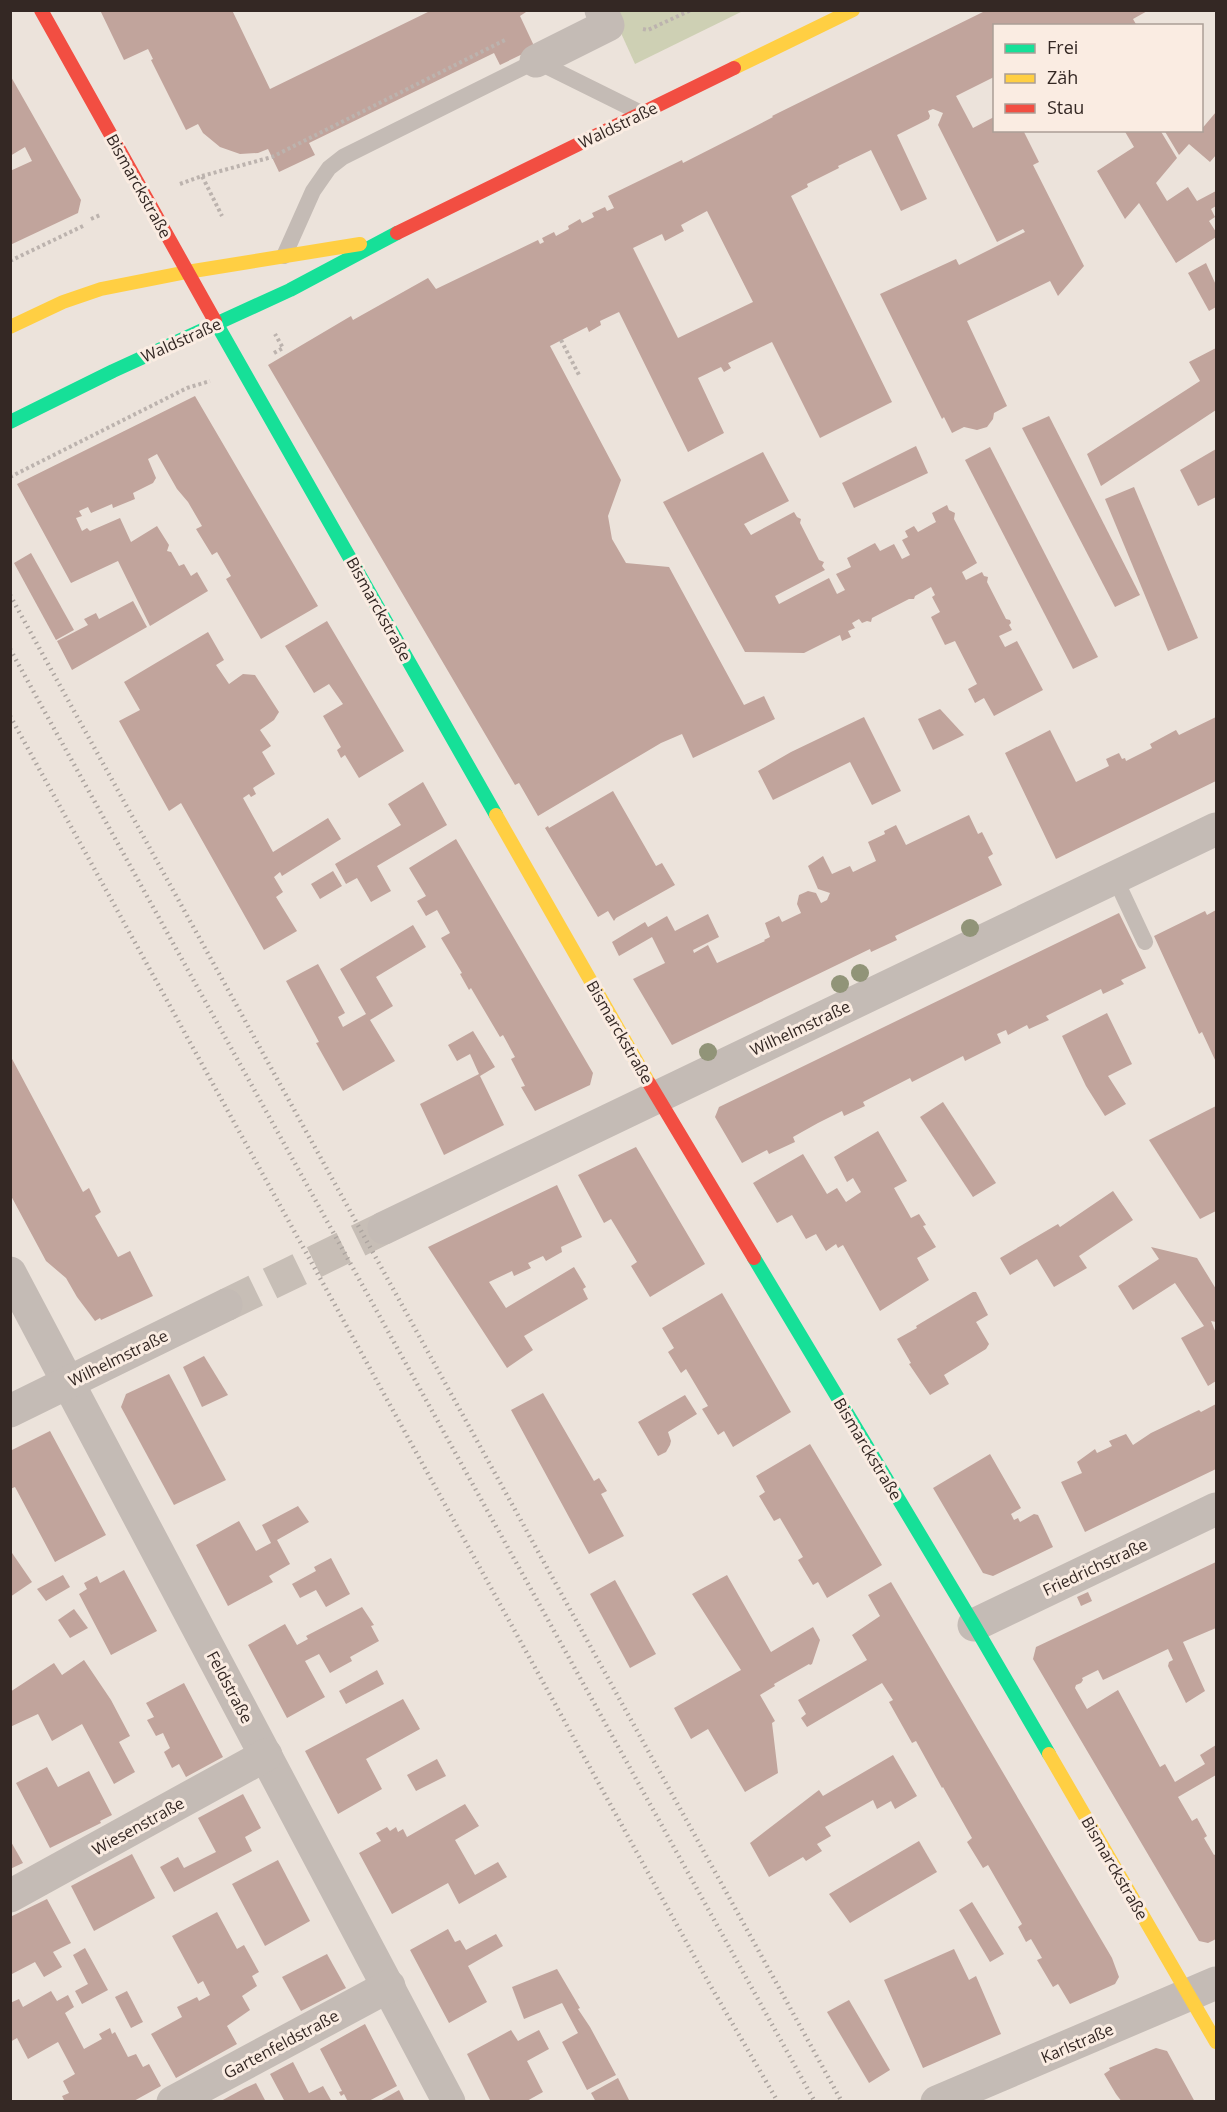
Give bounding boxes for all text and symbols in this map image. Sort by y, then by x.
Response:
legend [993,24,1203,132]
text: Frei [1047,35,1078,59]
text: Zäh [1047,65,1078,89]
text: Stau [1047,95,1084,119]
street label: Waldstraße [575,96,661,154]
street label: Bismarckstraße [101,130,177,242]
street label: Waldstraße [138,313,224,367]
street label: Bismarckstraße [341,553,417,665]
street label: Bismarckstraße [581,976,659,1088]
street label: Wilhelmstraße [746,995,854,1061]
street label: Wilhelmstraße [65,1324,171,1392]
street label: Bismarckstraße [829,1394,907,1504]
street label: Friedrichstraße [1039,1533,1151,1601]
street label: Feldstraße [202,1647,258,1727]
street label: Wiesenstraße [88,1792,188,1860]
street label: Bismarckstraße [1076,1812,1154,1924]
street label: Gartenfeldstraße [220,2004,342,2084]
street label: Karlstraße [1037,2018,1117,2068]

